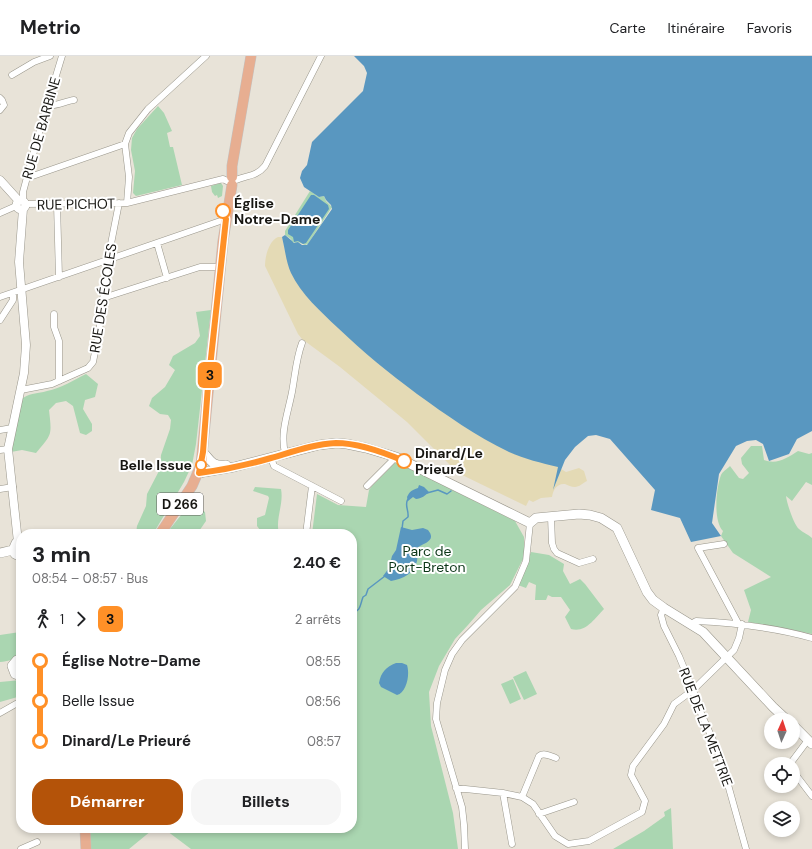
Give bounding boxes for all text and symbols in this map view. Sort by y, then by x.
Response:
text: Metrio [20,15,81,40]
text: Carte [610,19,646,37]
text: Itinéraire [668,19,725,37]
text: Favoris [747,19,792,37]
street label: RUE DE BARBINE [18,75,64,181]
street label: RUE PICHOT [37,194,115,214]
place label: Église Notre-Dame [234,194,320,228]
marker: Église Notre-Dame [215,203,231,219]
street label: RUE DES ÉCOLES [85,242,121,354]
line badge: 3 [197,362,223,388]
text: 3 [206,366,214,384]
place label: Dinard/Le Prieuré [415,444,483,478]
marker: Dinard/Le Prieuré [396,453,412,469]
place label: Belle Issue [120,456,192,474]
marker: Belle Issue [195,459,207,471]
road number: D 266 [157,493,203,515]
text: 3 min [32,540,91,569]
park label: Parc de Port-Breton [389,542,465,576]
text: 2.40 € [293,553,341,573]
text: 08:54 – 08:57 · Bus [32,570,148,587]
icon: walk [32,608,54,630]
icon: forward [70,608,92,630]
text: 3 [106,610,115,628]
text: 1 [60,611,64,628]
text: 2 arrêts [295,611,341,628]
text: Église Notre-Dame [62,651,201,671]
text: 08:55 [306,653,341,670]
street label: RUE DE LA METTRIE [675,665,737,789]
text: Belle Issue [62,691,134,711]
text: 08:56 [305,693,341,710]
north arrow [764,713,800,749]
map controls [764,713,800,837]
text: Dinard/Le Prieuré [62,731,191,751]
text: 08:57 [307,733,341,750]
button: locate [764,757,800,793]
button: Démarrer [32,779,183,825]
button: Billets [191,779,341,825]
button: layers [764,801,800,837]

